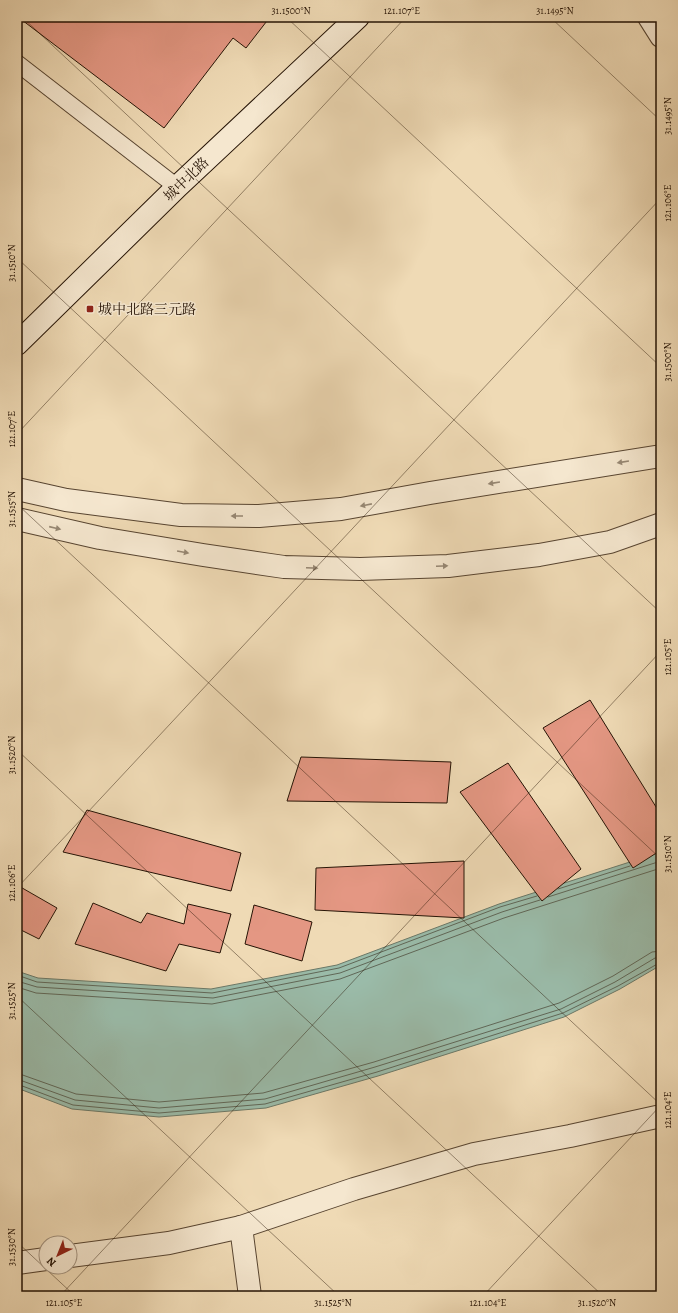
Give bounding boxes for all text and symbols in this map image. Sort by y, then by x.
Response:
text: 31.1500°N [271,4,311,17]
text: 121.107°E [384,4,420,17]
text: 31.1495°N [536,4,574,17]
text: 31.1495°N [661,97,674,135]
street label: 城中北路 [160,153,213,206]
text: 121.106°E [661,184,674,221]
text: 31.1510°N [5,244,18,282]
place label: 城中北路三元路 [98,300,196,319]
marker: 城中北路三元路 [85,304,95,314]
text: 31.1500°N [661,342,674,382]
text: 121.107°E [5,411,18,447]
one-way arrow [616,459,629,465]
one-way arrow [488,480,500,486]
text: 31.1515°N [5,491,18,527]
one-way arrow [360,502,372,508]
one-way arrow [231,512,243,519]
one-way arrow [49,525,61,531]
one-way arrow [177,549,189,555]
one-way arrow [436,563,448,570]
one-way arrow [306,564,318,571]
text: 121.105°E [661,639,674,675]
text: 31.1520°N [5,736,18,774]
text: 31.1510°N [661,835,674,873]
text: 121.106°E [5,864,18,901]
text: 31.1525°N [5,982,18,1020]
text: 121.104°E [661,1091,674,1128]
text: 31.1530°N [5,1228,18,1266]
north arrow [38,1235,78,1275]
text: N [43,1254,60,1270]
text: 121.105°E [46,1296,82,1309]
text: 31.1525°N [314,1296,352,1309]
text: 121.104°E [470,1296,507,1309]
text: 31.1520°N [578,1296,616,1309]

